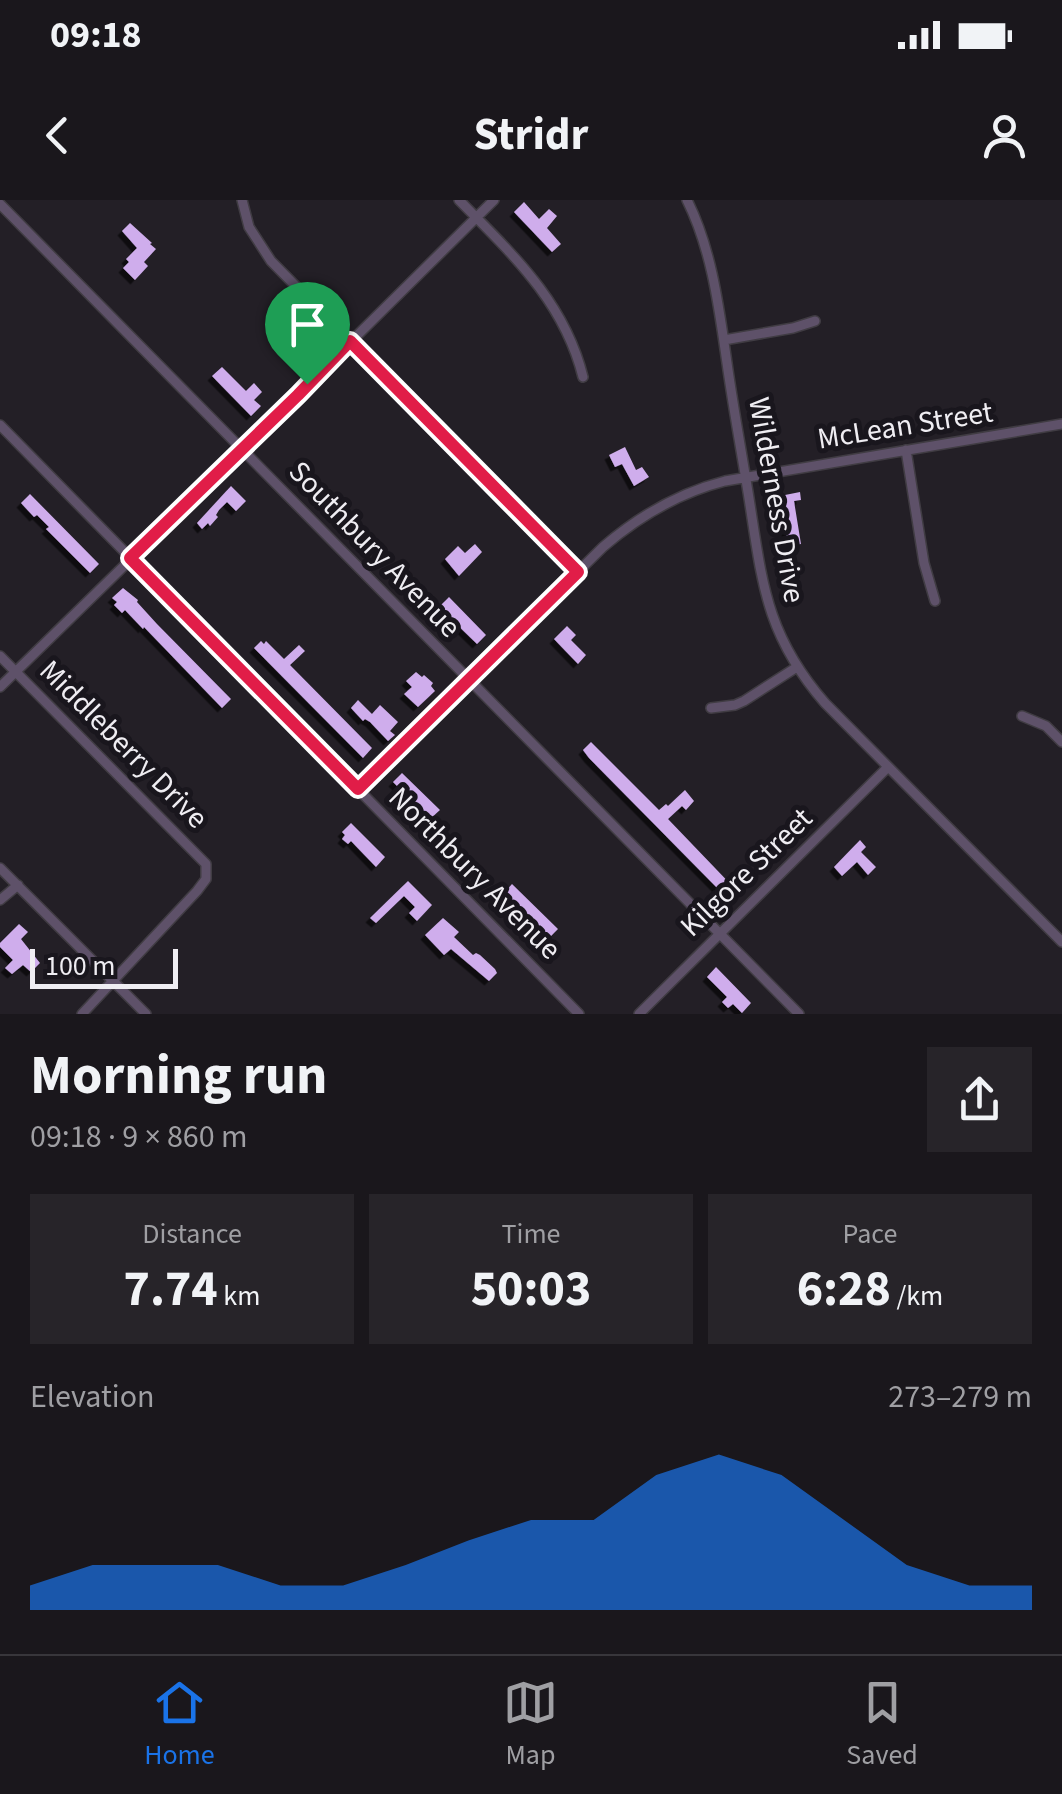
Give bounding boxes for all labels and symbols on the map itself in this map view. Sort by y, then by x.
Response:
pin [265,282,350,385]
street label: McLean Street [814,390,996,461]
street label: Wilderness Drive [737,394,816,606]
street label: Southbury Avenue [279,451,471,648]
street label: Middleberry Drive [30,650,218,838]
street label: Northbury Avenue [378,777,571,970]
street label: Kilgore Street [670,798,822,947]
scale bar [30,944,178,988]

